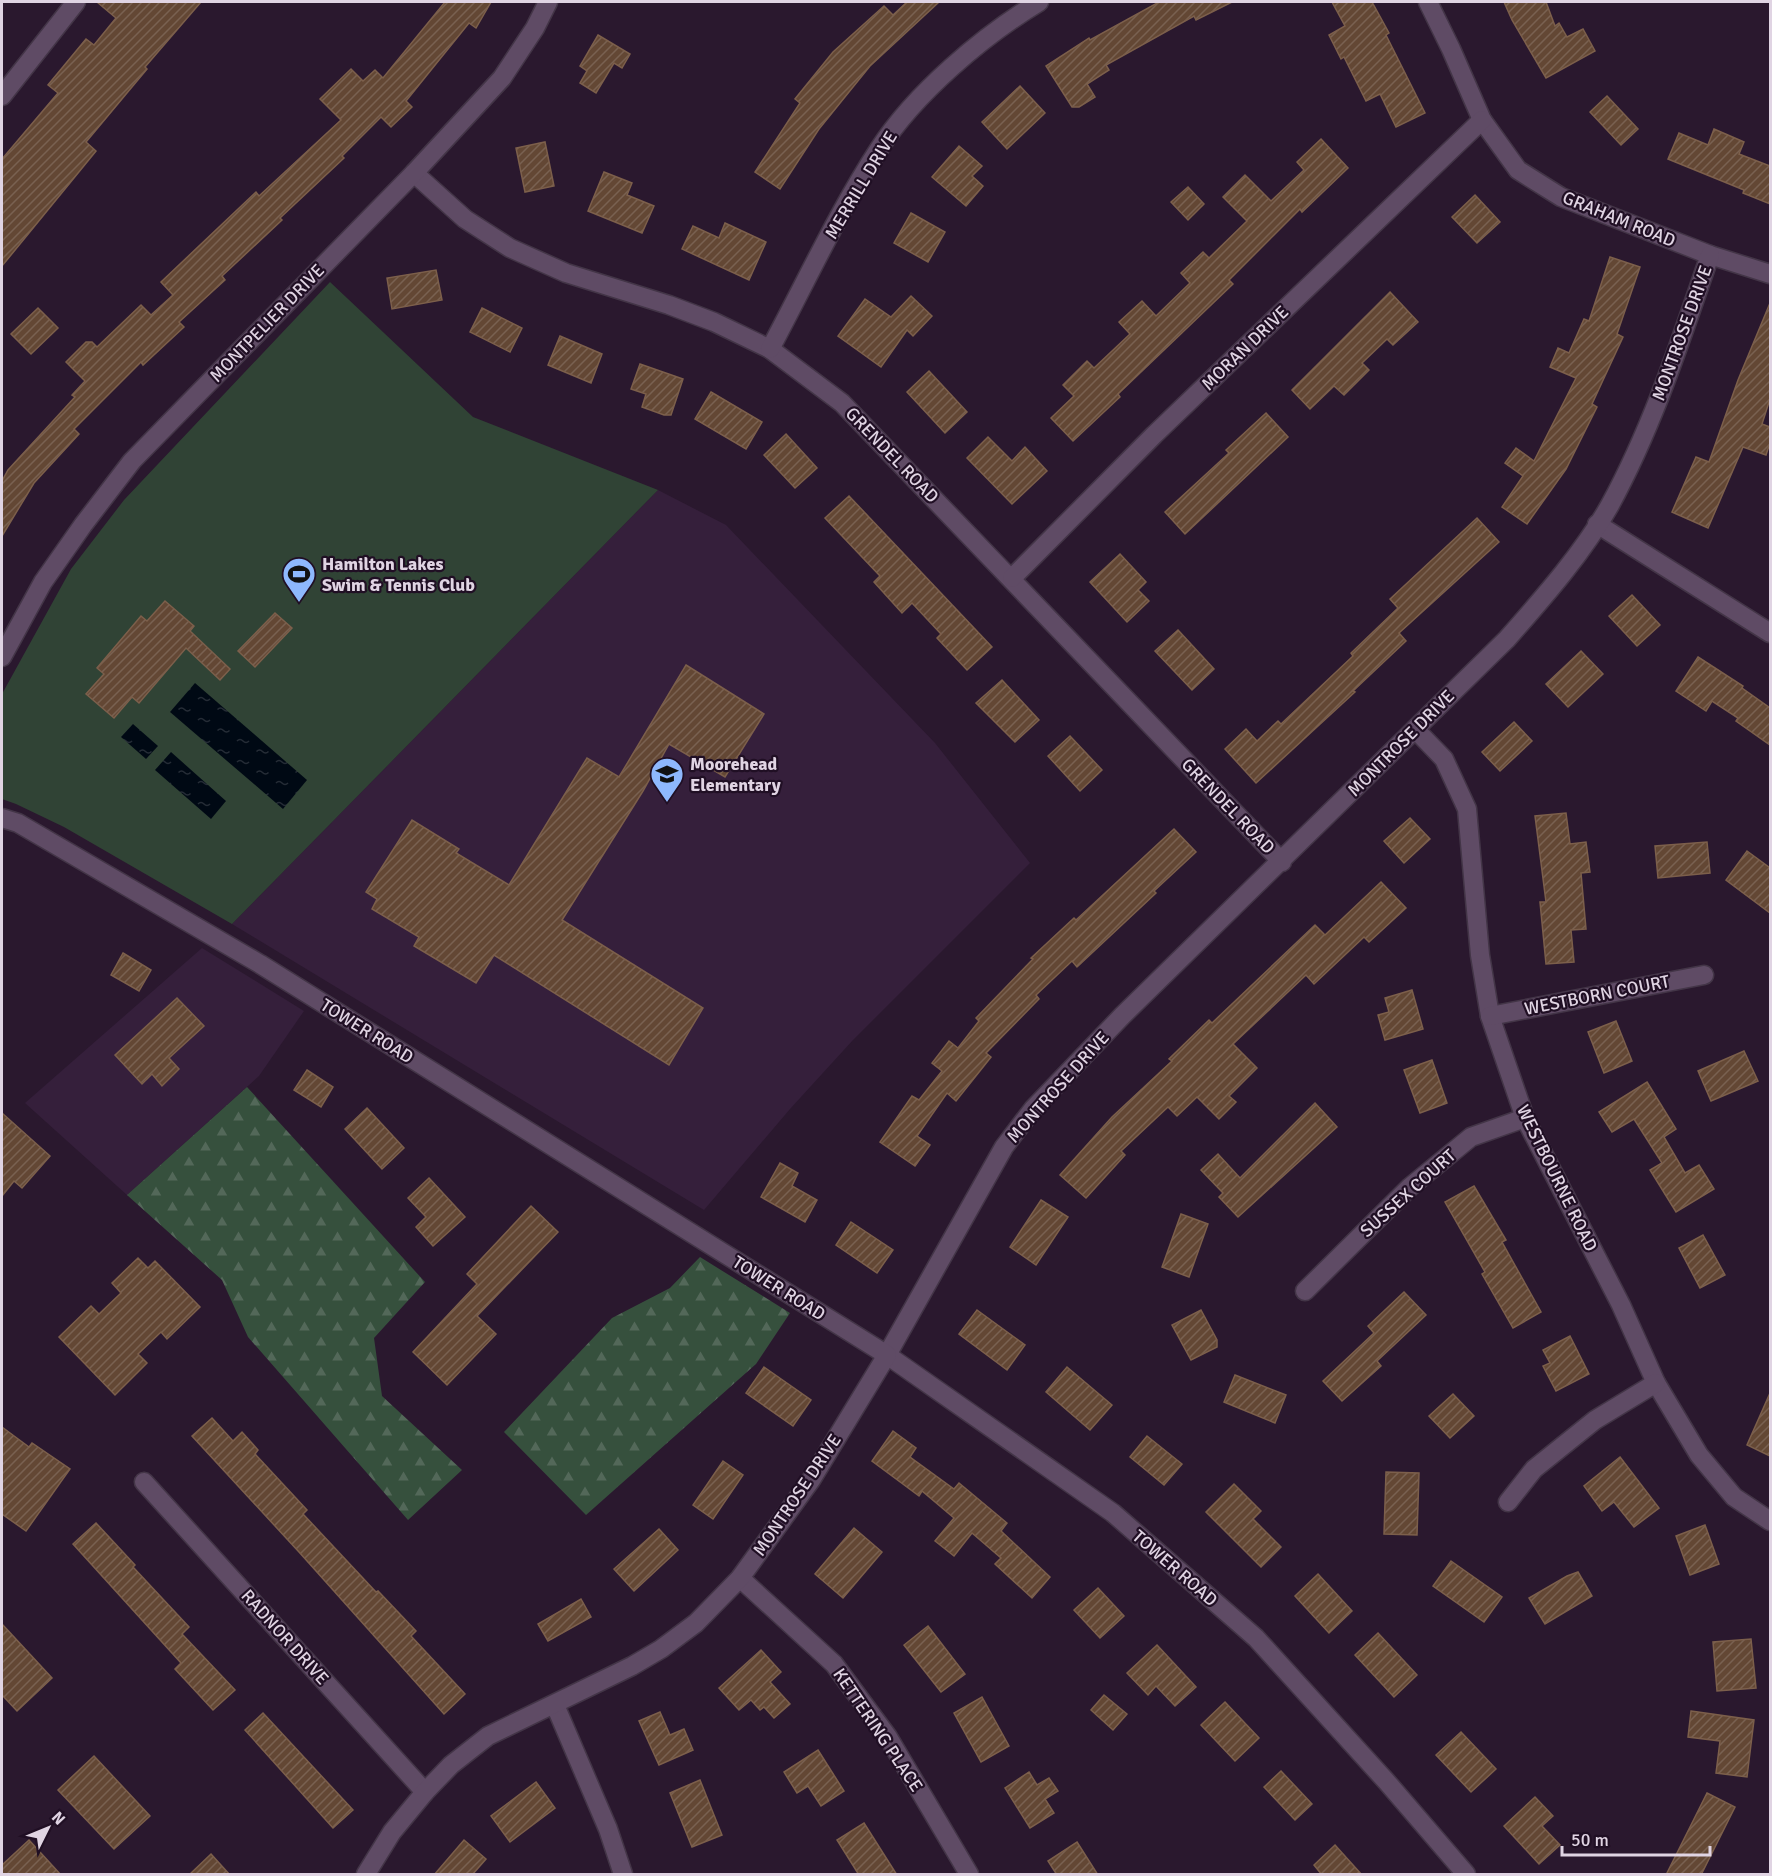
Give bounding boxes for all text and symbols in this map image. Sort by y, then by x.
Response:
street label: MERRILL DRIVE [820,127,902,243]
street label: GRAHAM ROAD [1559,186,1679,252]
street label: MONTPELIER DRIVE [205,259,329,387]
street label: MONTROSE DRIVE [1647,262,1717,404]
street label: MORAN DRIVE [1197,301,1293,395]
street label: GRENDEL ROAD [841,403,943,507]
place label: Hamilton Lakes Swim & Tennis Club [322,553,475,596]
sports icon: Hamilton Lakes Swim & Tennis Club [281,556,317,603]
street label: MONTROSE DRIVE [1343,685,1459,801]
place label: Moorehead Elementary [690,753,781,796]
street label: GRENDEL ROAD [1177,754,1279,858]
school or university icon: Moorehead Elementary [649,756,685,803]
street label: WESTBORN COURT [1522,970,1672,1020]
street label: TOWER ROAD [317,994,417,1068]
street label: MONTROSE DRIVE [1002,1027,1114,1147]
street label: WESTBOURNE ROAD [1512,1101,1602,1255]
street label: SUSSEX COURT [1356,1144,1460,1242]
street label: TOWER ROAD [729,1251,829,1325]
street label: MONTROSE DRIVE [748,1430,846,1560]
street label: TOWER ROAD [1128,1525,1222,1611]
street label: RADNOR DRIVE [236,1585,334,1689]
street label: KETTERING PLACE [828,1664,928,1796]
north arrow [18,1798,78,1858]
text: N [47,1808,69,1829]
scale bar [1562,1819,1710,1857]
text: 50 m [1571,1829,1609,1851]

